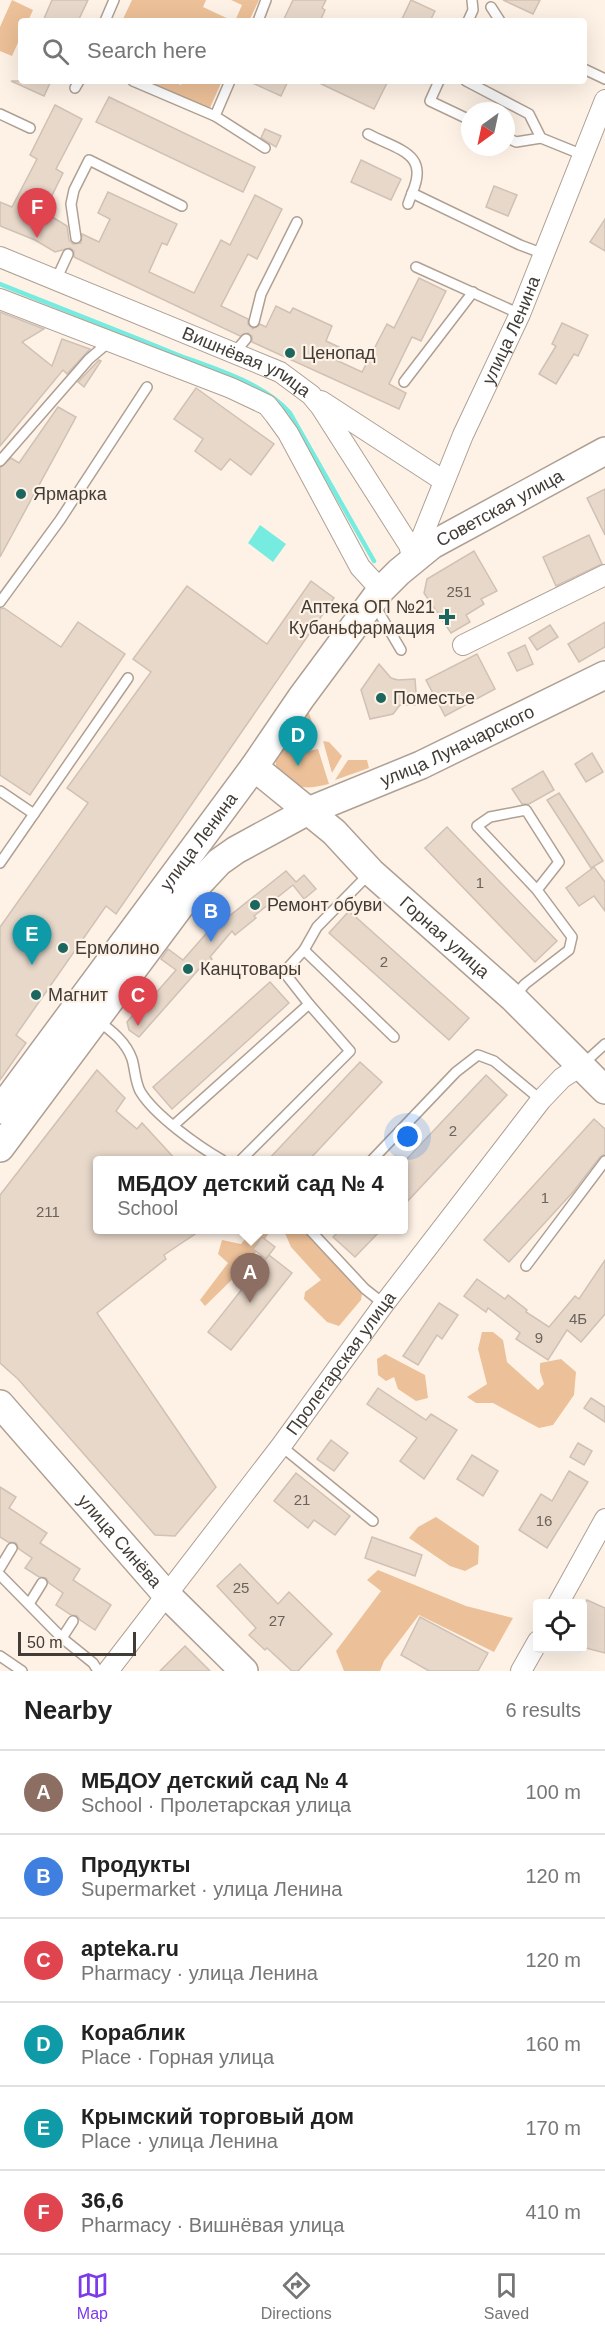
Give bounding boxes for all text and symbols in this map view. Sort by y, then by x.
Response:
search box [18,18,587,84]
icon: search [39,35,72,68]
text: Search here [87,38,207,63]
north arrow [461,102,515,156]
pin: F [18,188,57,238]
street label: улица Ленина [478,272,544,388]
street label: Вишнёвая улица [179,323,315,402]
place label: Ценопад [302,343,376,363]
marker: Ценопад [283,346,297,360]
street label: Советская улица [433,465,568,551]
place label: Ярмарка [33,484,108,504]
marker: Ярмарка [14,487,28,501]
house number: 251 [446,583,472,600]
place label: Аптека ОП №21 Кубаньфармация [289,597,435,638]
marker: Аптека ОП №21 Кубаньфармация [440,610,454,624]
place label: Поместье [393,688,475,708]
marker: Поместье [374,691,388,705]
street label: улица Луначарского [377,701,537,791]
pin: D [278,716,318,766]
street label: улица Ленина [156,788,242,894]
house number: 1 [476,874,484,891]
pin: B [192,892,230,942]
street label: Горная улица [396,892,494,983]
place label: Ремонт обуви [267,895,382,915]
marker: Ремонт обуви [248,898,262,912]
pin: E [12,916,51,965]
place label: Ермолино [75,938,160,958]
marker: Ермолино [56,941,70,955]
house number: 2 [380,953,388,970]
place label: Канцтовары [200,959,301,979]
marker: Канцтовары [181,962,195,976]
pin: C [118,976,158,1026]
place label: Магнит [48,985,108,1005]
marker: Магнит [29,988,43,1002]
your location [393,1122,422,1151]
house number: 2 [449,1122,457,1139]
popup [93,1156,408,1234]
text: МБДОУ детский сад № 4 [117,1171,384,1196]
house number: 1 [541,1189,549,1206]
text: School [117,1197,178,1219]
house number: 211 [36,1203,60,1220]
pin: A [230,1254,270,1303]
street label: Пролетарская улица [282,1287,400,1439]
house number: 4Б [569,1310,587,1327]
house number: 9 [535,1329,543,1346]
street label: улица Синёва [74,1490,166,1592]
house number: 21 [294,1491,310,1508]
house number: 16 [536,1512,552,1529]
house number: 25 [233,1579,249,1596]
map controls [533,1599,587,1653]
button: locate [533,1599,587,1653]
house number: 27 [269,1612,285,1629]
scale bar [18,1629,136,1656]
text: 50 m [27,1634,63,1651]
text: Nearby [24,1695,112,1725]
text: 6 results [505,1699,581,1721]
text: МБДОУ детский сад № 4 [81,1768,348,1793]
text: A [36,1781,51,1803]
text: 100 m [525,1781,581,1803]
text: School · Пролетарская улица [81,1794,351,1816]
text: Продукты [81,1852,190,1877]
text: B [36,1865,51,1887]
text: 120 m [525,1865,581,1887]
text: Supermarket · улица Ленина [81,1878,342,1900]
text: apteka.ru [81,1936,179,1961]
text: C [36,1949,51,1971]
text: 120 m [525,1949,581,1971]
text: Pharmacy · улица Ленина [81,1962,318,1984]
text: Кораблик [81,2020,185,2045]
text: D [36,2033,51,2055]
text: 160 m [525,2033,581,2055]
text: Place · Горная улица [81,2046,274,2068]
text: Крымский торговый дом [81,2104,354,2129]
text: E [37,2117,50,2139]
text: 170 m [525,2117,581,2139]
text: Place · улица Ленина [81,2130,278,2152]
text: 36,6 [81,2188,124,2213]
text: F [37,2201,50,2223]
text: 410 m [525,2201,581,2223]
text: Pharmacy · Вишнёвая улица [81,2214,344,2236]
tab: Map [76,2269,109,2323]
tab: Directions [261,2269,332,2323]
tab: Saved [484,2269,529,2323]

